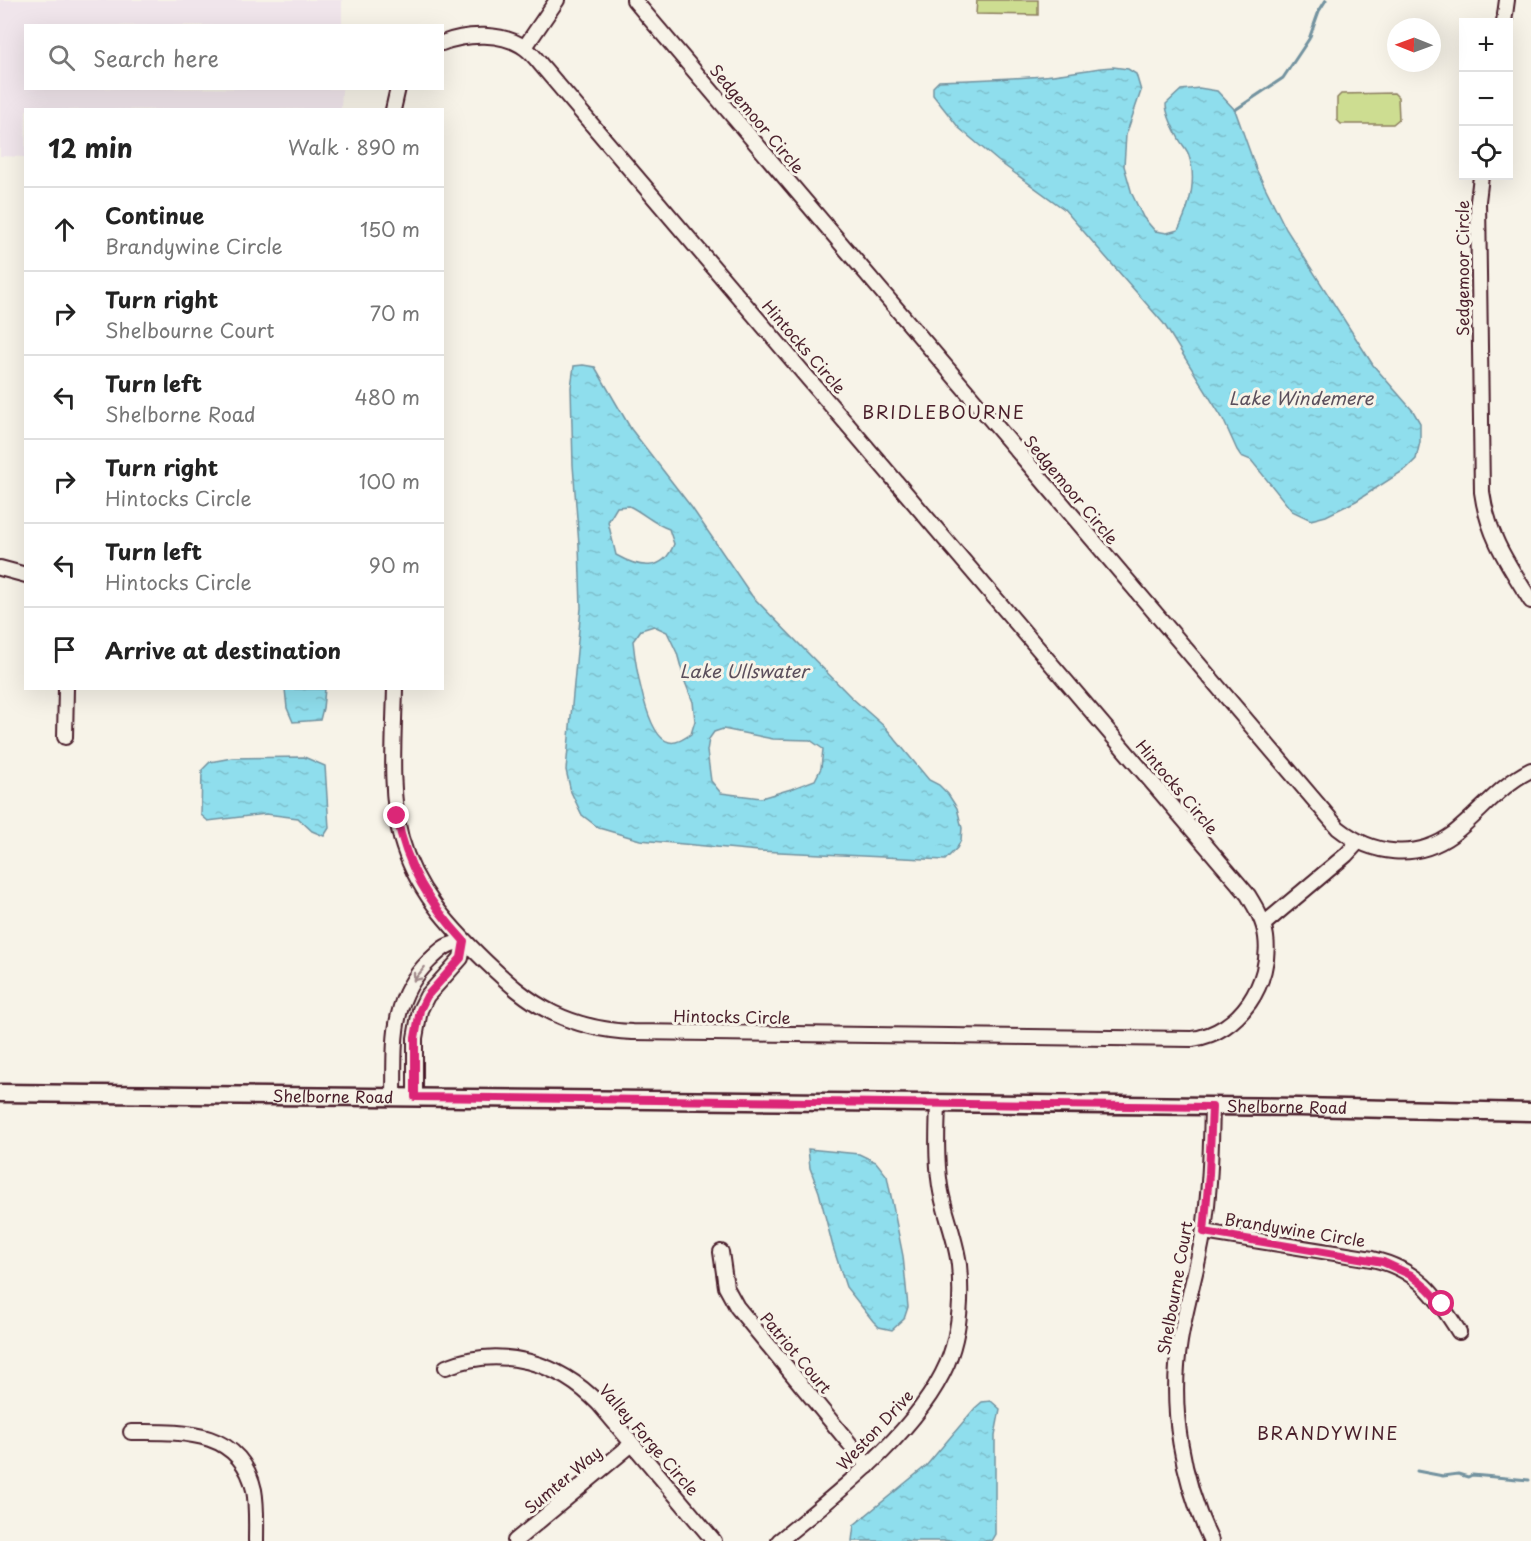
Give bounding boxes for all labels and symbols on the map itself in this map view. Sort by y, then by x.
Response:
north arrow [1387,18,1441,72]
street label: Sedgemoor Circle [705,59,811,178]
street label: Sedgemoor Circle [1450,200,1474,336]
street label: Hintocks Circle [757,294,852,399]
water label: Lake Windemere [1229,384,1374,411]
district label: BRIDLEBOURNE [862,398,1026,425]
street label: Sedgemoor Circle [1019,430,1125,549]
water label: Lake Ullswater [680,657,811,684]
street label: Hintocks Circle [1131,734,1225,839]
route end [383,802,409,828]
one-way arrow [412,965,425,981]
street label: Hintocks Circle [673,1003,791,1029]
street label: Shelborne Road [272,1083,393,1108]
street label: Shelborne Road [1226,1093,1348,1119]
street label: Brandywine Circle [1223,1206,1367,1252]
street label: Shelbourne Court [1150,1219,1198,1357]
route start [1428,1290,1454,1316]
street label: Patriot Court [755,1306,838,1399]
street label: Valley Forge Circle [594,1378,705,1501]
street label: Weston Drive [830,1383,918,1475]
district label: BRANDYWINE [1257,1419,1399,1446]
street label: Sumter Way [518,1440,606,1519]

